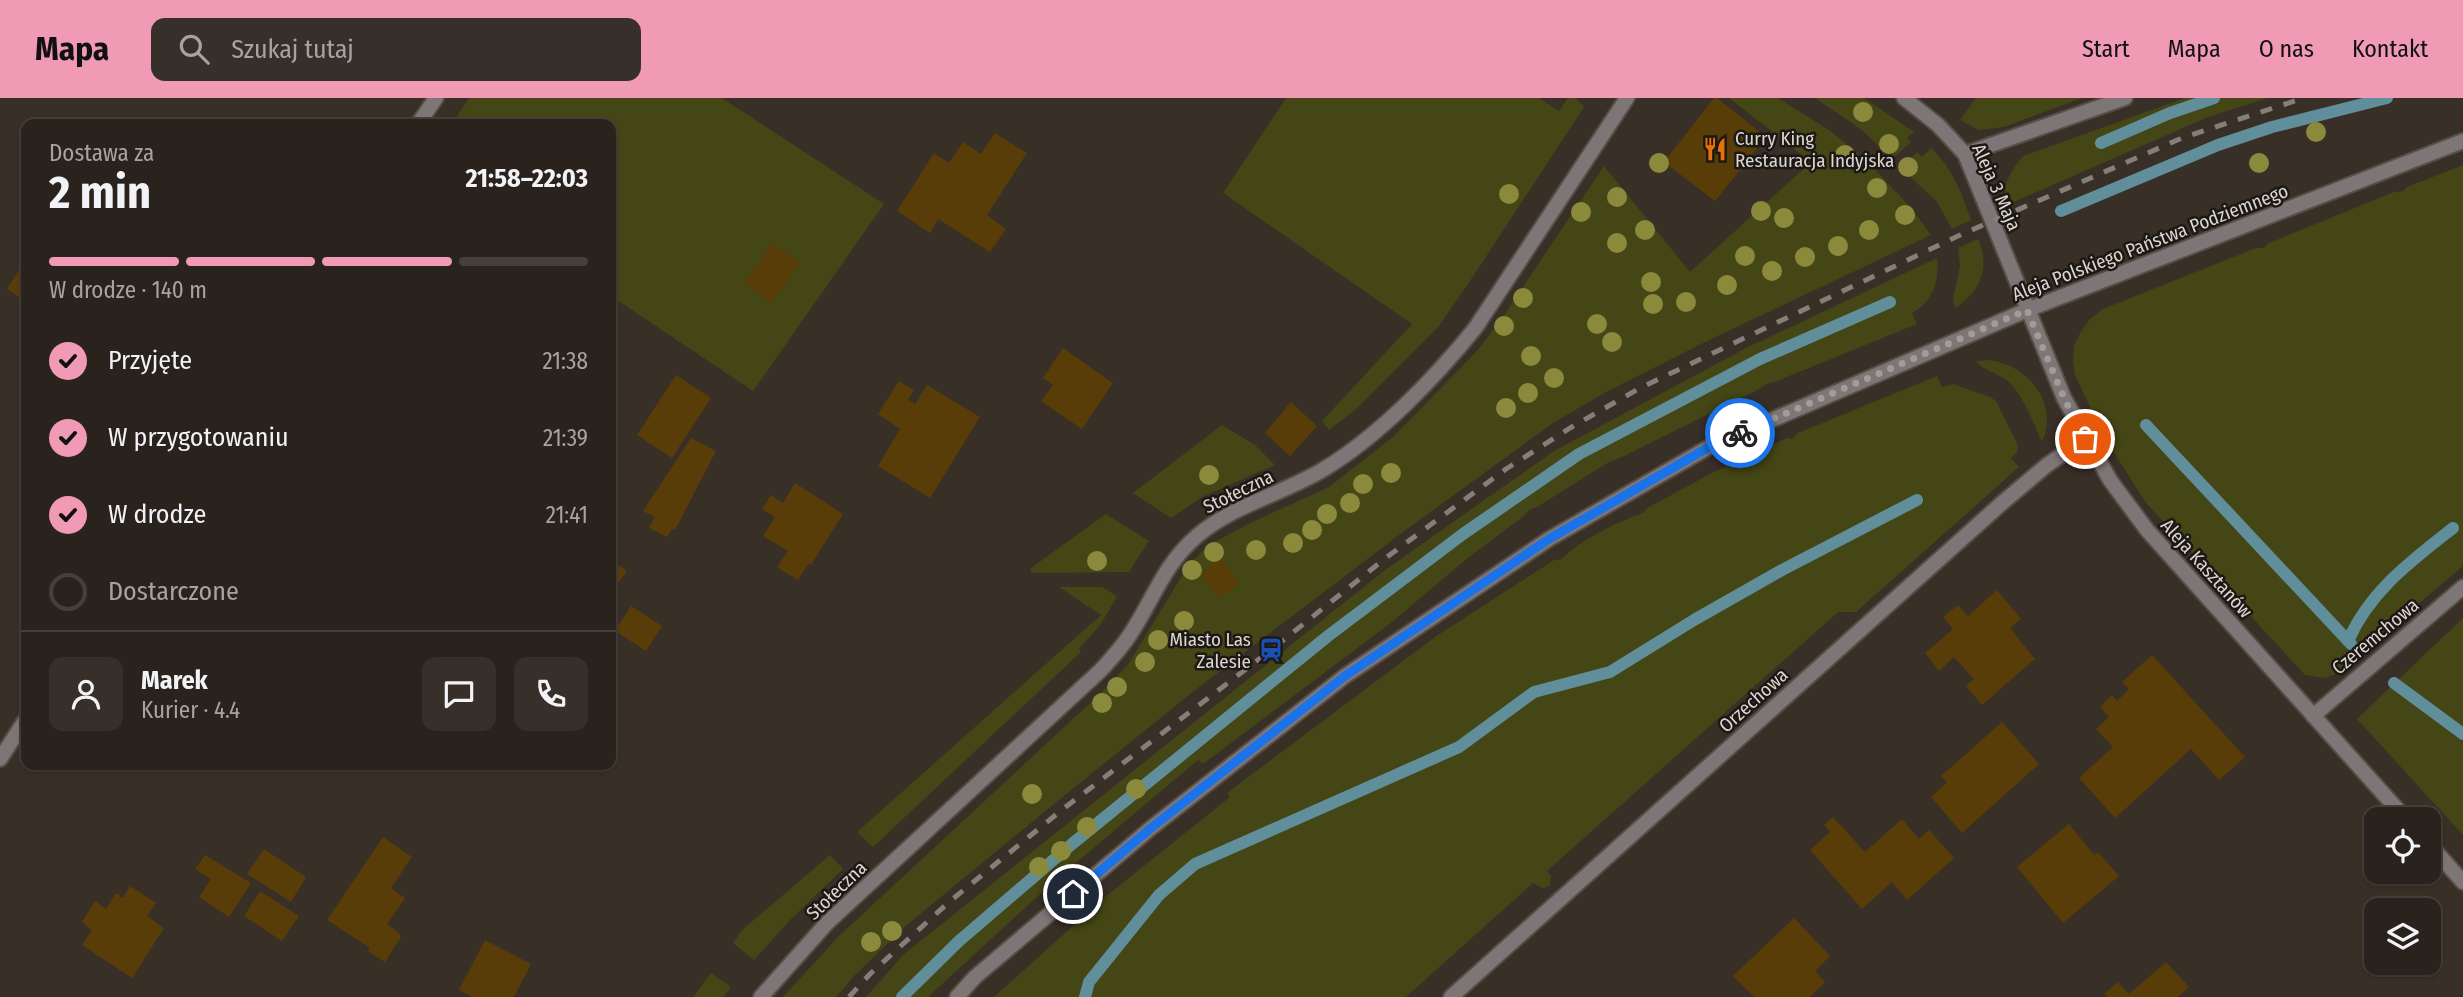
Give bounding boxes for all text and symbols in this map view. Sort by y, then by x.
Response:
search box [151,18,641,81]
text: Mapa [35,29,109,69]
icon: search [175,30,213,68]
text: Szukaj tutaj [231,34,354,65]
text: Start [2082,35,2130,63]
text: Mapa [2168,35,2221,63]
text: O nas [2259,35,2314,63]
text: Kontakt [2352,35,2428,63]
place label: Curry King Restauracja Indyjska [1735,127,1894,172]
restaurant icon: Curry King Restauracja Indyjska [1701,135,1729,163]
text: Dostawa za [49,139,154,167]
street label: Aleja 3 Maja [1967,140,2026,234]
text: 21:58–22:03 [465,163,588,194]
text: 2 min [49,165,151,220]
street label: Aleja Polskiego Państwa Podziemnego [2009,179,2291,306]
text: W drodze · 140 m [49,276,207,304]
icon: check [49,342,87,380]
text: Przyjęte [108,345,192,376]
text: 21:38 [542,347,588,375]
courier [1705,398,1775,468]
pin [2055,409,2115,469]
icon: bike [1721,414,1759,452]
icon: check [49,419,87,457]
icon: bag [2066,420,2104,458]
text: W przygotowaniu [108,422,289,453]
text: 21:39 [543,424,588,452]
street label: Stołeczna [1199,465,1277,518]
icon: check [49,496,87,534]
text: W drodze [108,499,206,530]
text: 21:41 [546,501,588,529]
street label: Aleja Kasztanów [2156,514,2258,623]
text: Dostarczone [108,576,239,607]
street label: Czeremchowa [2327,593,2423,679]
place label: Miasto Las Zalesie [1169,628,1251,673]
station icon: Miasto Las Zalesie [1257,636,1285,664]
button: person [49,657,123,731]
button: chat [422,657,496,731]
button: phone [514,657,588,731]
street label: Orzechowa [1714,663,1793,737]
text: Marek [141,665,208,696]
text: Kurier · 4.4 [141,696,240,724]
map controls [2364,807,2441,975]
button: locate [2364,807,2441,884]
street label: Stołeczna [801,856,871,925]
pin [1043,864,1103,924]
icon: home [1054,875,1092,913]
button: layers [2364,898,2441,975]

